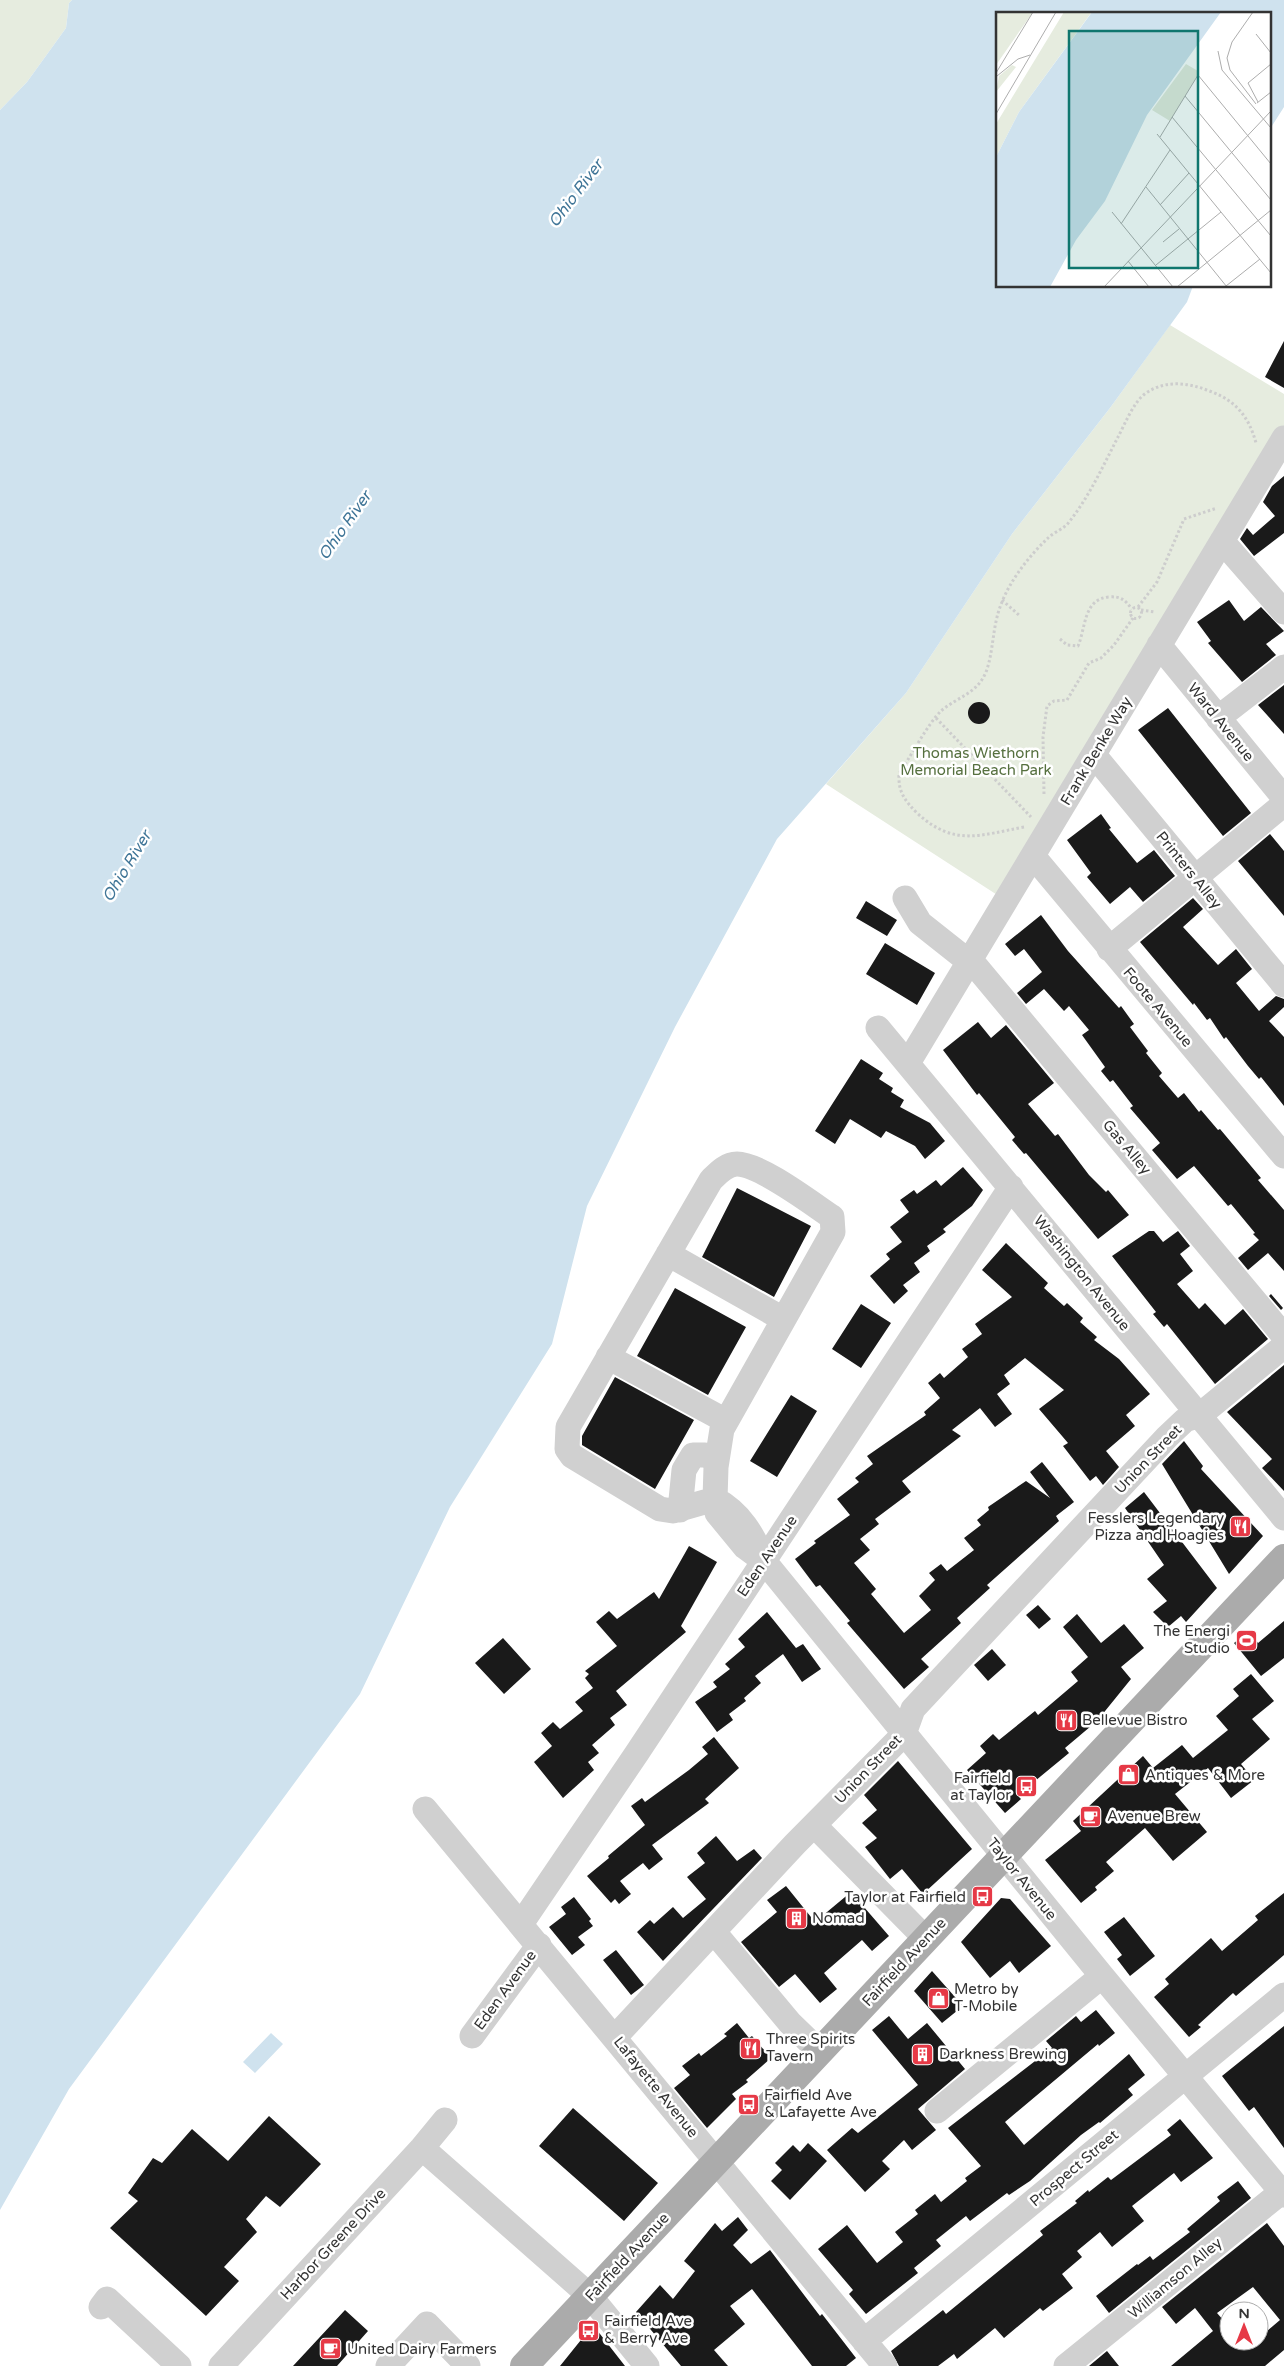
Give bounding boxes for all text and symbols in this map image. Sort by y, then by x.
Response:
inset map [996,12,1272,288]
water label: Ohio River [544,154,609,231]
water label: Ohio River [314,486,377,564]
street label: Ward Avenue [1184,679,1258,765]
street label: Frank Benke Way [1057,693,1135,809]
park label: Thomas Wiethorn Memorial Beach Park [900,744,1052,779]
water label: Ohio River [98,826,157,906]
street label: Printers Alley [1152,828,1226,912]
street label: Foote Avenue [1119,964,1197,1050]
street label: Gas Alley [1099,1116,1155,1178]
street label: Washington Avenue [1030,1212,1134,1334]
street label: Union Street [1111,1421,1186,1497]
place label: Fesslers Legendary Pizza and Hoagies [1088,1509,1224,1544]
street label: Eden Avenue [733,1512,801,1600]
restaurant icon: Fesslers Legendary Pizza and Hoagies [1228,1515,1252,1539]
place label: The Energi Studio [1154,1622,1230,1657]
sports icon: The Energi Studio [1234,1628,1258,1652]
restaurant icon: Bellevue Bistro [1054,1708,1078,1732]
place label: Bellevue Bistro [1082,1711,1188,1729]
street label: Union Street [831,1731,906,1807]
shop icon: Antiques & More [1117,1763,1141,1787]
place label: Antiques & More [1145,1766,1265,1784]
place label: Fairfield at Taylor [950,1769,1011,1804]
bus stop icon: Fairfield at Taylor [1015,1775,1039,1799]
cafe icon: Avenue Brew [1079,1804,1103,1828]
place label: Avenue Brew [1107,1807,1201,1825]
street label: Taylor Avenue [983,1834,1061,1924]
bus stop icon: Taylor at Fairfield [970,1885,994,1909]
place label: Taylor at Fairfield [844,1888,966,1906]
building icon: Nomad [784,1906,808,1930]
place label: Nomad [812,1909,865,1927]
street label: Fairfield Avenue [858,1914,950,2010]
street label: Eden Avenue [470,1947,540,2033]
place label: Metro by T-Mobile [954,1980,1018,2015]
shop icon: Metro by T-Mobile [926,1986,950,2010]
place label: Three Spirits Tavern [766,2030,855,2065]
street label: Lafayette Avenue [610,2033,702,2141]
restaurant icon: Three Spirits Tavern [738,2036,762,2060]
building icon: Darkness Brewing [911,2042,935,2066]
place label: Darkness Brewing [939,2045,1067,2063]
place label: Fairfield Ave & Lafayette Ave [764,2086,877,2121]
bus stop icon: Fairfield Ave & Lafayette Ave [736,2092,760,2116]
street label: Prospect Street [1026,2126,1122,2210]
street label: Harbor Greene Drive [277,2184,389,2304]
street label: Fairfield Avenue [581,2209,673,2305]
street label: Williamson Alley [1125,2234,1225,2322]
north arrow [1219,2301,1269,2351]
text: N [1238,2305,1250,2322]
place label: Fairfield Ave & Berry Ave [604,2312,692,2347]
bus stop icon: Fairfield Ave & Berry Ave [576,2318,600,2342]
cafe icon: United Dairy Farmers [319,2337,343,2361]
place label: United Dairy Farmers [347,2340,497,2358]

